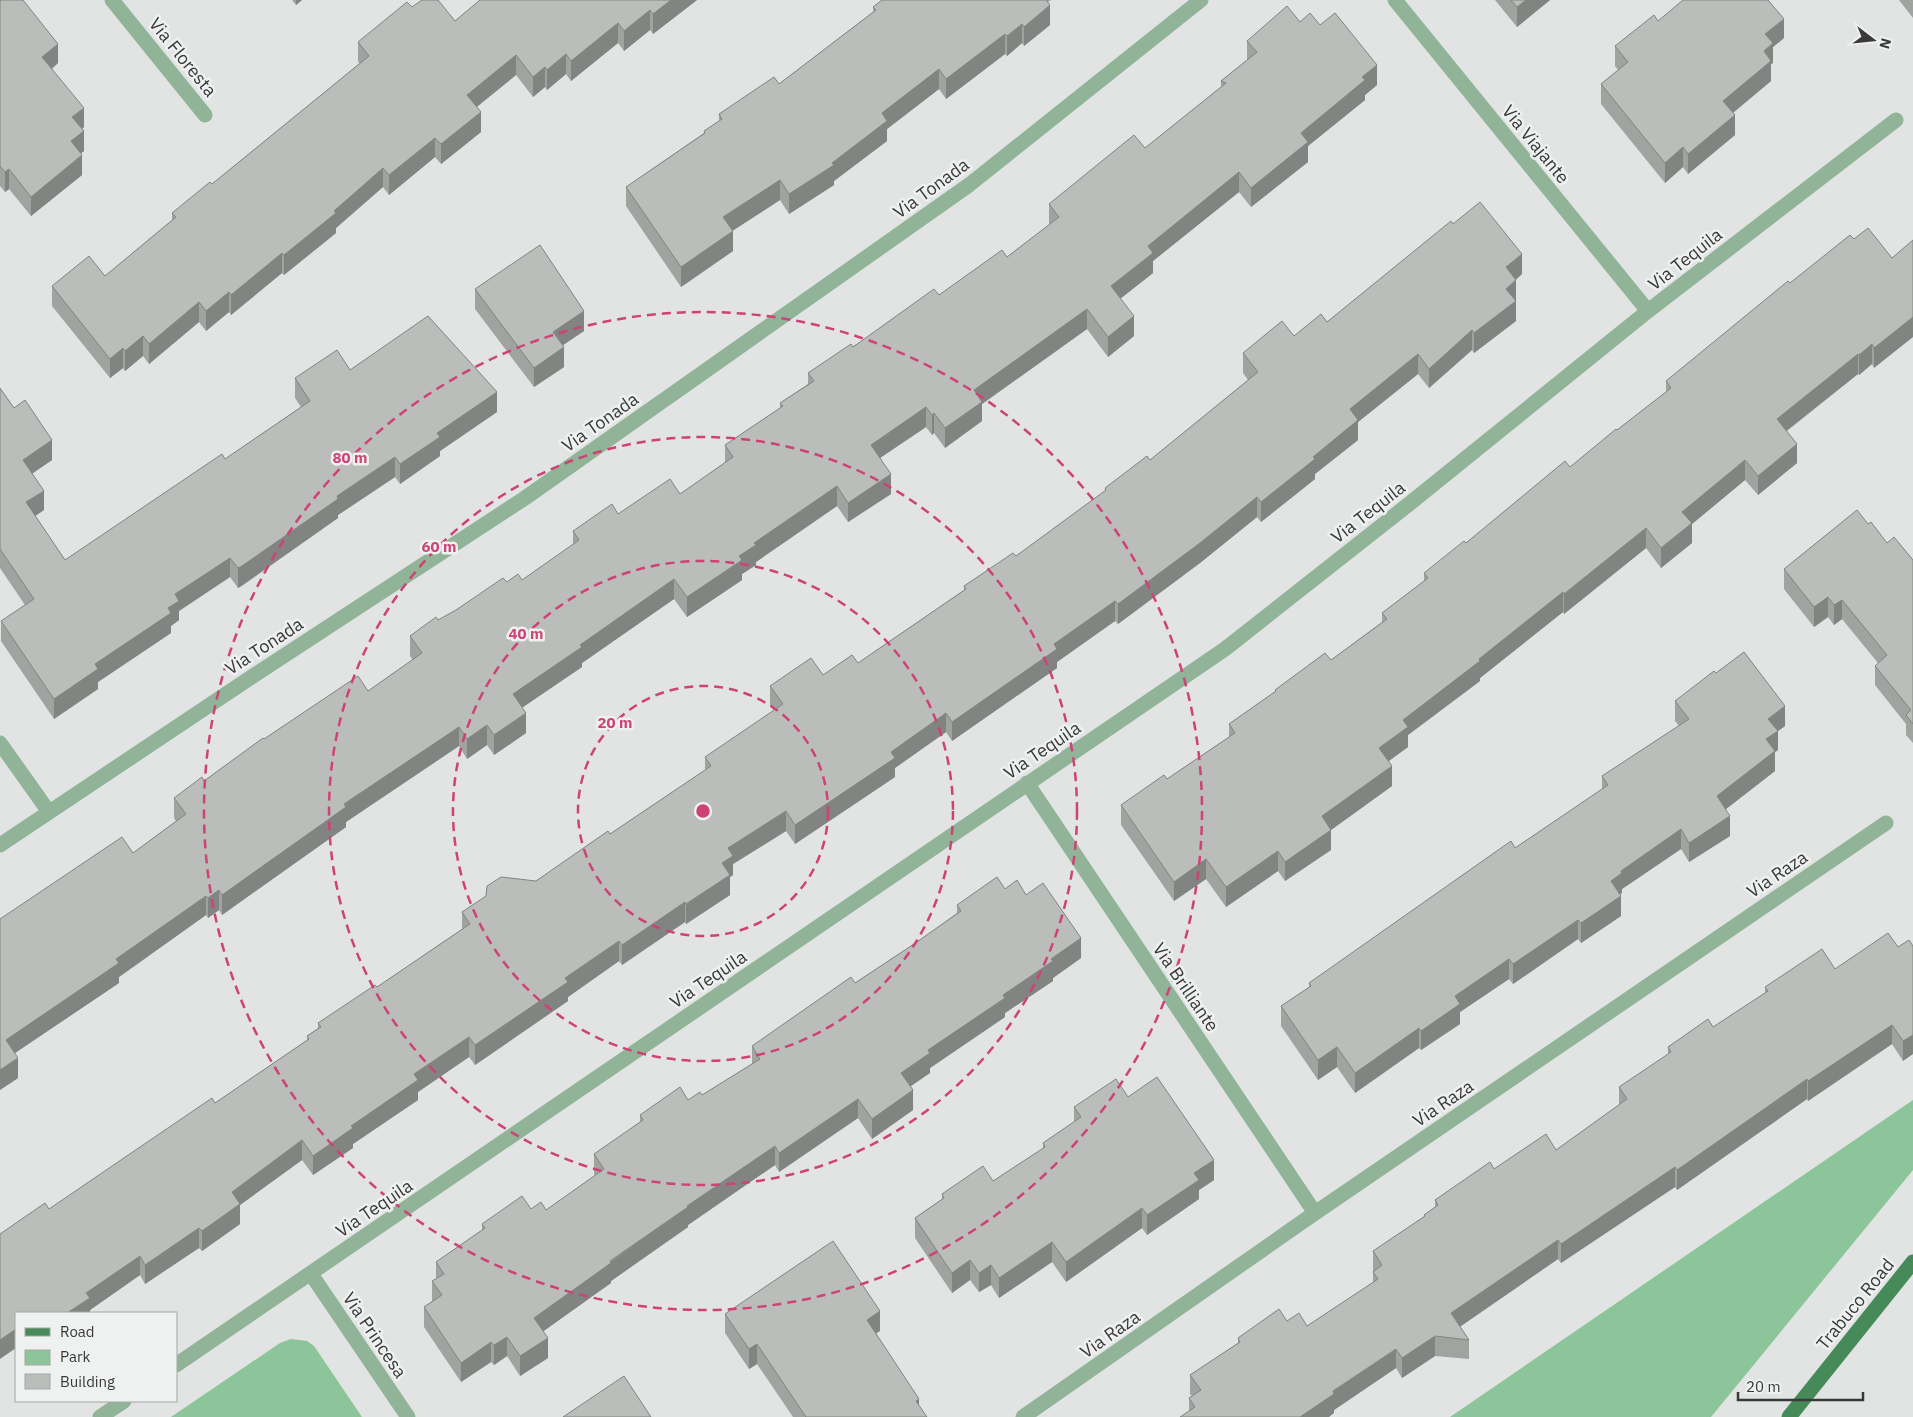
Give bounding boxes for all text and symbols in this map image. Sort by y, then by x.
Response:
street label: Via Floresta [144,13,222,102]
north arrow [1848,15,1898,65]
text: N [1875,36,1896,51]
street label: Via Viajante [1497,100,1575,188]
street label: Via Tonada [888,152,974,223]
street label: Via Tequila [1643,223,1727,295]
street label: Via Tonada [557,387,643,457]
text: 80 m [333,448,367,467]
street label: Via Tequila [1326,476,1410,548]
text: 60 m [422,537,456,556]
street label: Via Tonada [221,612,308,680]
text: 40 m [509,624,543,643]
text: 20 m [598,713,632,732]
street label: Via Tequila [999,716,1085,784]
centre of rings [694,802,712,820]
street label: Via Raza [1742,845,1812,903]
street label: Via Brilliante [1148,938,1224,1036]
street label: Via Tequila [665,945,751,1013]
street label: Via Raza [1408,1074,1478,1132]
street label: Via Tequila [331,1174,417,1242]
street label: Trabuco Road [1811,1254,1899,1354]
street label: Via Princesa [338,1288,412,1383]
street label: Via Raza [1075,1305,1145,1363]
legend [15,1312,178,1402]
text: Road [60,1322,95,1341]
text: Park [60,1347,90,1366]
scale bar [1738,1370,1863,1402]
text: Building [60,1372,115,1391]
text: 20 m [1746,1377,1781,1396]

